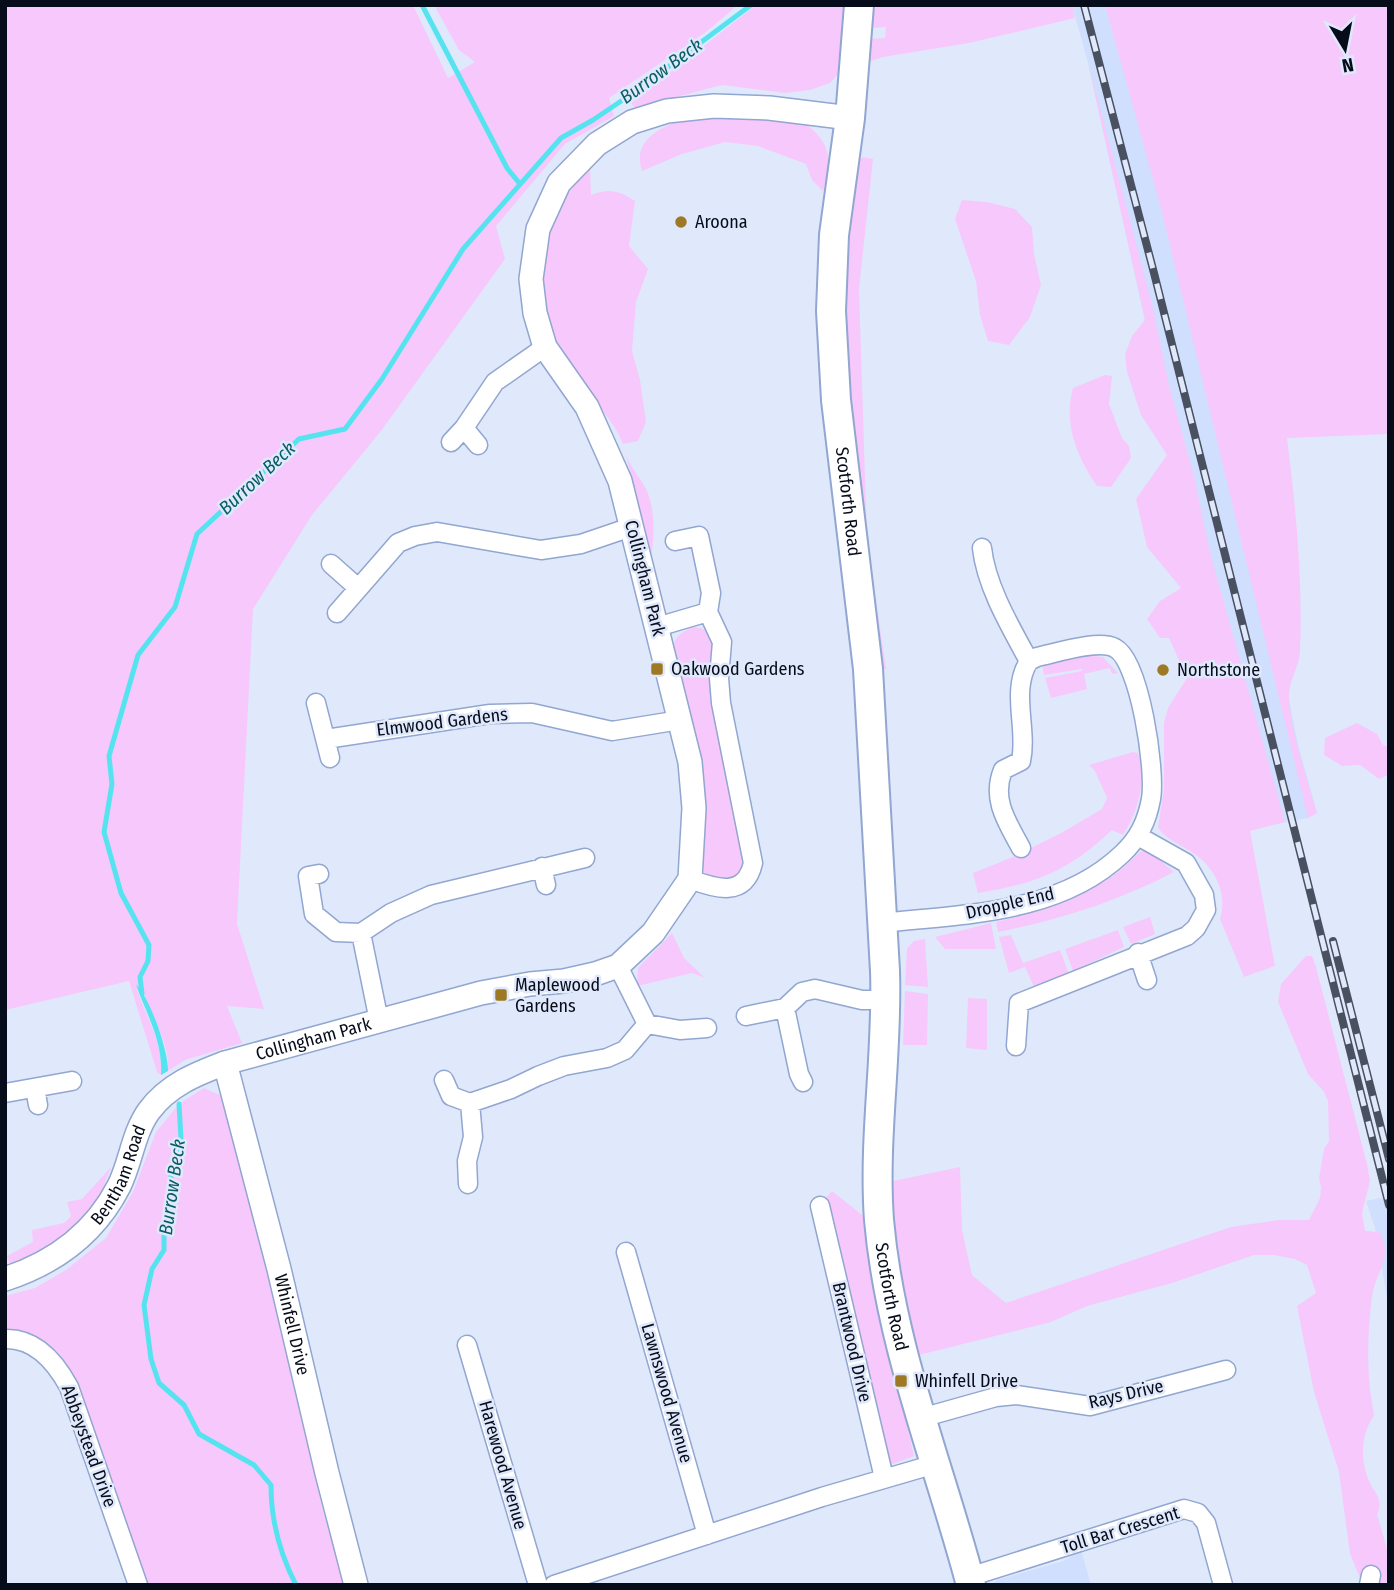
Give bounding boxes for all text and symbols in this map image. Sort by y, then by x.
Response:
north arrow [1310,14,1380,84]
water label: Burrow Beck [615,33,707,109]
text: N [1340,53,1355,78]
place label: Aroona [695,211,748,233]
marker: Aroona [673,214,689,230]
water label: Burrow Beck [214,437,300,519]
street label: Scotforth Road [831,446,865,557]
street label: Collingham Park [620,518,670,639]
place label: Oakwood Gardens [671,658,805,680]
place label: Northstone [1177,659,1260,681]
marker: Oakwood Gardens [649,661,665,677]
marker: Northstone [1155,662,1171,678]
street label: Elmwood Gardens [375,703,509,741]
street label: Dropple End [964,882,1056,924]
place label: Maplewood Gardens [515,974,600,1017]
marker: Maplewood Gardens [493,987,509,1003]
street label: Collingham Park [253,1012,374,1065]
street label: Bentham Road [86,1122,151,1229]
water label: Burrow Beck [154,1138,190,1236]
street label: Scotforth Road [870,1241,913,1353]
street label: Whinfell Drive [270,1272,315,1377]
street label: Brantwood Drive [828,1280,877,1404]
street label: Lawnswood Avenue [637,1321,697,1465]
place label: Whinfell Drive [915,1370,1018,1392]
marker: Whinfell Drive [893,1373,909,1389]
street label: Rays Drive [1086,1375,1166,1413]
street label: Abbeystead Drive [57,1382,121,1510]
street label: Harewood Avenue [474,1398,532,1532]
street label: Toll Bar Crescent [1058,1502,1182,1558]

